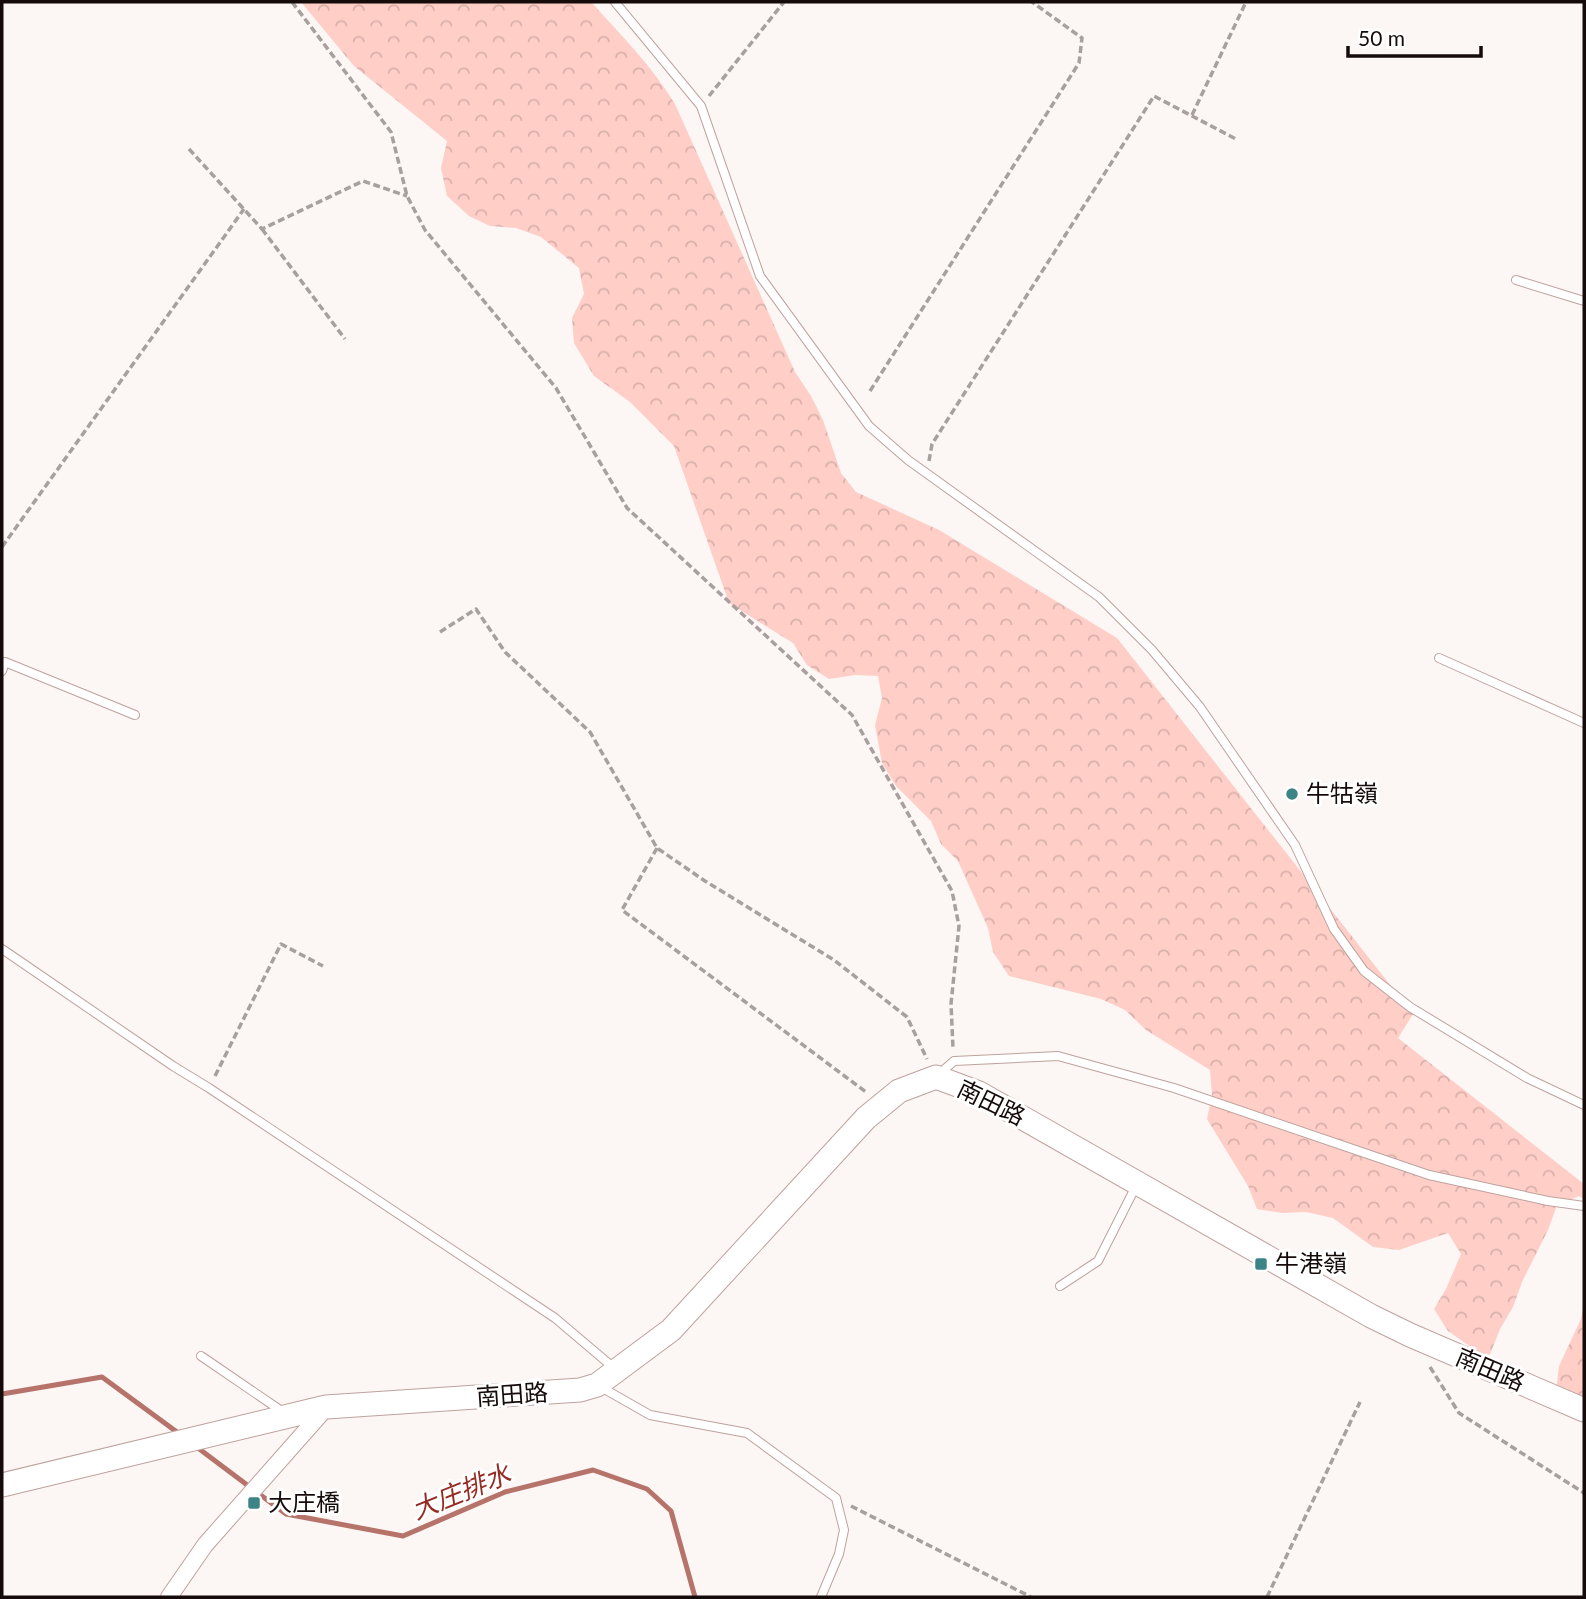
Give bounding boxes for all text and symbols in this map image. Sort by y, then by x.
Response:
scale bar [1348,14,1481,58]
text: 50 m [1358,25,1405,50]
place label: 牛牯嶺 [1306,778,1378,807]
marker: 牛牯嶺 [1284,786,1300,802]
street label: 南田路 [953,1073,1030,1130]
place label: 牛港嶺 [1275,1248,1347,1277]
marker: 牛港嶺 [1253,1256,1269,1272]
street label: 南田路 [1452,1341,1529,1396]
street label: 南田路 [475,1377,549,1410]
water label: 大庄排水 [406,1456,516,1525]
place label: 大庄橋 [268,1487,340,1516]
marker: 大庄橋 [246,1495,262,1511]

